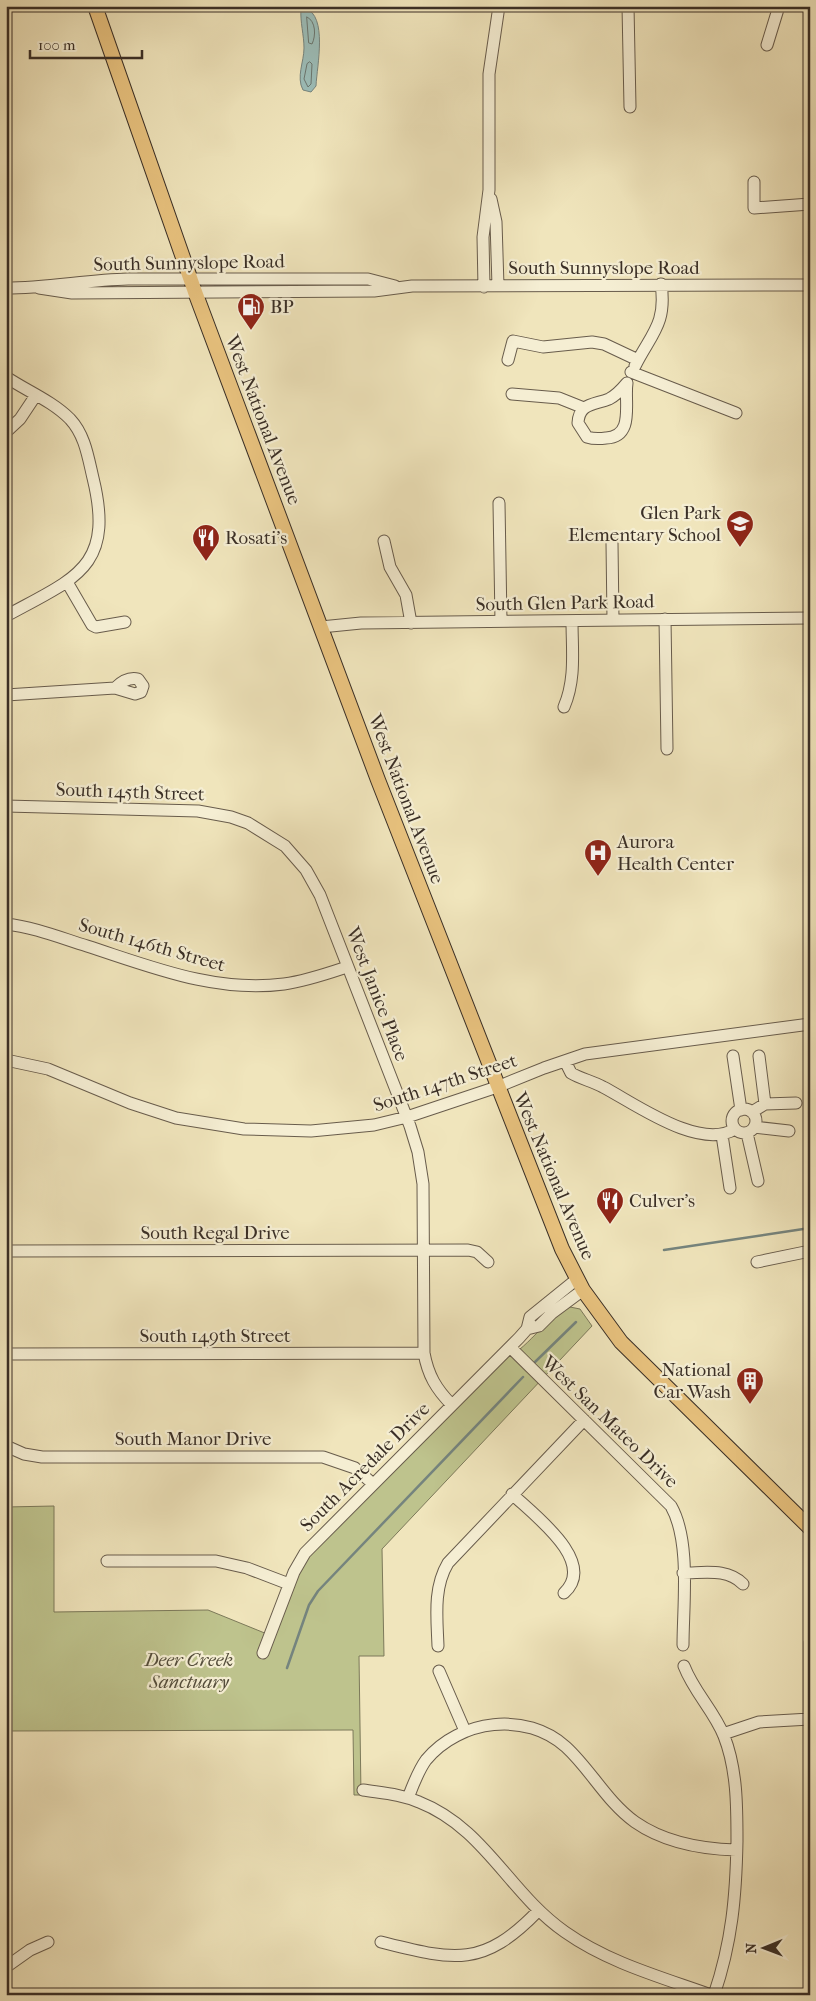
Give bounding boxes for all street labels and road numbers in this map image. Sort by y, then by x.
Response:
street label: South Sunnyslope Road [93,250,285,276]
street label: South Sunnyslope Road [508,257,700,279]
street label: West National Avenue [220,331,305,508]
street label: South Glen Park Road [475,590,655,616]
street label: West National Avenue [363,710,448,887]
street label: South 145th Street [55,778,205,806]
street label: South 146th Street [76,914,228,977]
street label: West Janice Place [341,923,413,1064]
street label: South 147th Street [370,1049,520,1117]
street label: West National Avenue [508,1088,599,1263]
street label: South Regal Drive [140,1222,290,1244]
street label: South 149th Street [139,1325,291,1347]
street label: West San Mateo Drive [537,1351,683,1493]
street label: South Acredale Drive [296,1398,434,1536]
street label: South Manor Drive [115,1428,271,1450]

